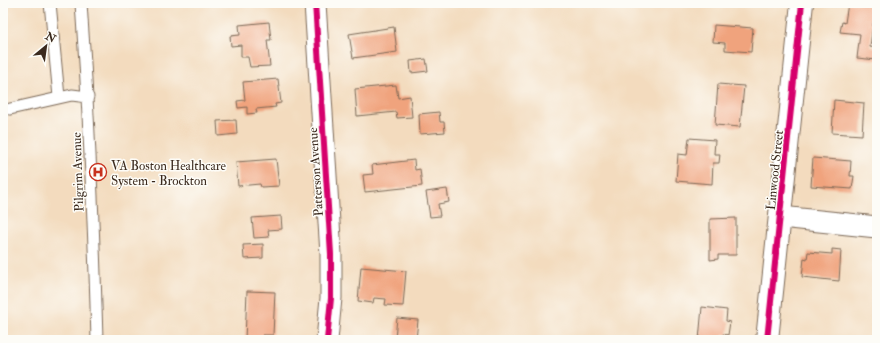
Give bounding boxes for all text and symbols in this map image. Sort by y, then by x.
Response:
north arrow [26,26,66,66]
text: N [42,29,59,46]
street label: Patterson Avenue [305,126,327,217]
street label: Linwood Street [763,129,787,211]
street label: Pilgrim Avenue [69,131,87,212]
place label: VA Boston Healthcare System - Brockton [111,158,227,190]
hospital icon: VA Boston Healthcare System - Brockton [88,162,108,182]

